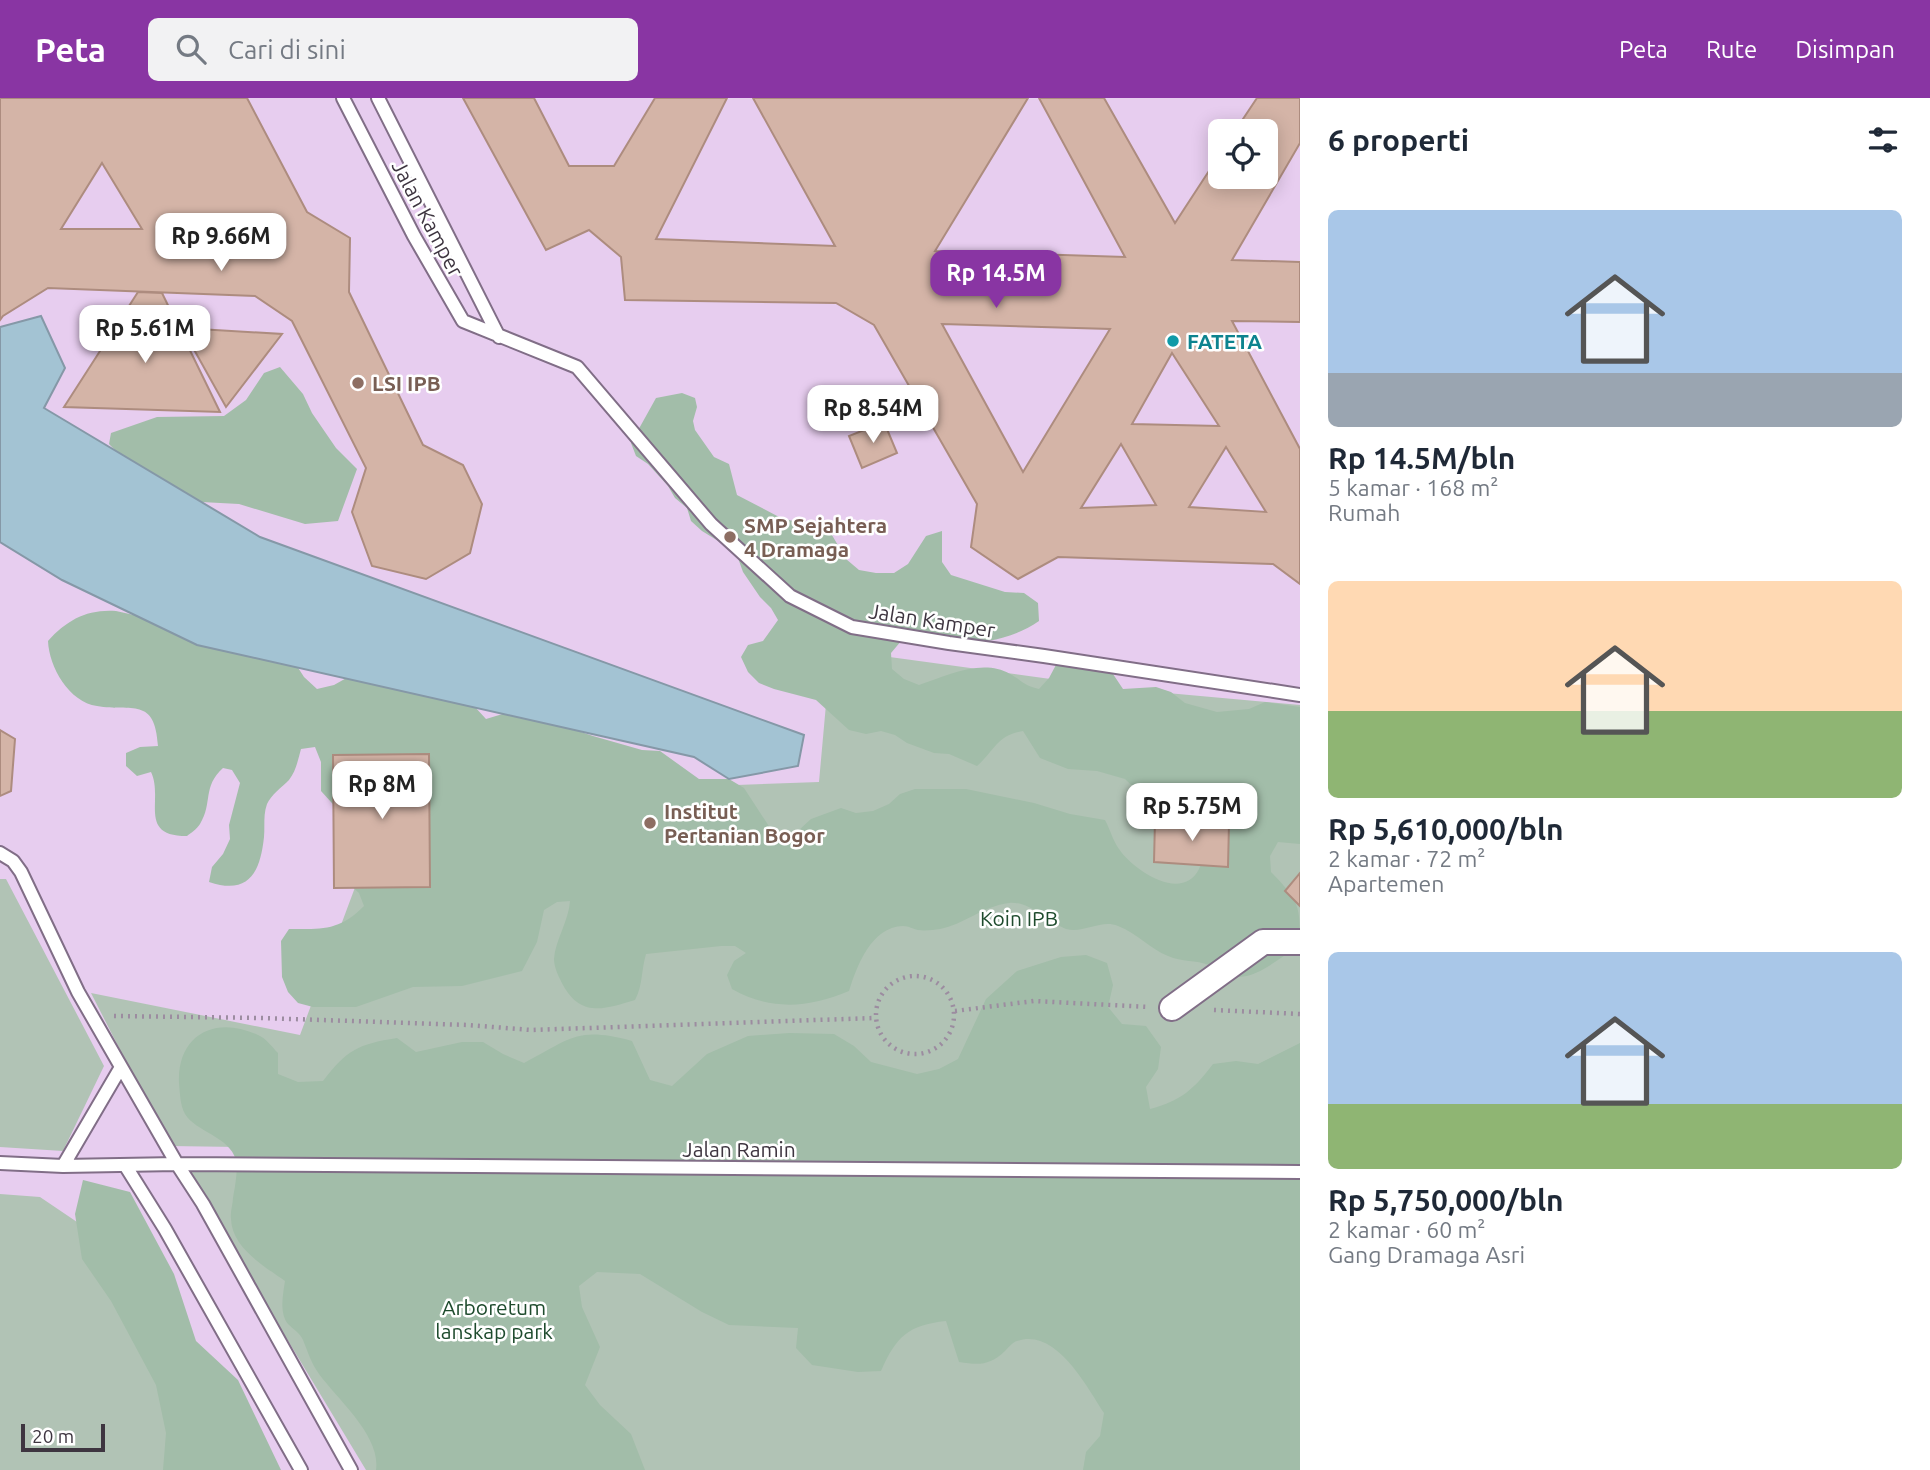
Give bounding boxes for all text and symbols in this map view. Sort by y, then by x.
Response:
search box [148,18,638,81]
icon: search [172,30,210,68]
text: Peta [35,31,106,68]
text: Cari di sini [228,35,346,64]
text: Peta [1619,36,1668,63]
text: Rute [1706,36,1757,63]
text: Disimpan [1795,36,1895,63]
map controls [1208,119,1278,189]
button: locate [1208,119,1278,189]
icon: filters [1864,121,1902,159]
text: 6 properti [1328,123,1469,157]
street label: Jalan Kamper [387,156,469,280]
pin: Rp 9.66M [149,214,293,273]
text: Rp 9.66M [171,223,271,248]
pin: Rp 14.5M [924,250,1068,310]
icon: home [1552,256,1678,382]
text: Rp 14.5M [946,260,1046,285]
pin: Rp 5.61M [73,306,217,365]
text: Rp 5.61M [95,315,195,340]
place label: FATETA [1187,329,1262,353]
marker: FATETA [1165,333,1181,349]
place label: LSI IPB [372,371,441,395]
marker: LSI IPB [350,375,366,391]
pin: Rp 8.54M [801,386,945,445]
text: Rp 8.54M [823,395,923,420]
text: Rp 14.5M/bln [1328,441,1515,475]
text: 5 kamar · 168 m² [1328,475,1499,500]
text: Rumah [1328,500,1400,525]
place label: SMP Sejahtera 4 Dramaga [744,513,887,561]
marker: SMP Sejahtera 4 Dramaga [722,529,738,545]
street label: Jalan Kamper [867,598,997,642]
icon: home [1552,627,1678,753]
pin: Rp 8M [333,762,431,821]
text: Rp 8M [348,771,416,796]
pin: Rp 5.75M [1120,784,1264,843]
text: Rp 5.75M [1142,793,1242,818]
place label: Institut Pertanian Bogor [664,799,825,847]
text: Rp 5,610,000/bln [1328,812,1564,846]
marker: Institut Pertanian Bogor [642,815,658,831]
text: 2 kamar · 72 m² [1328,846,1486,871]
text: Apartemen [1328,871,1444,896]
park label: Koin IPB [980,906,1058,930]
icon: home [1552,998,1678,1124]
street label: Jalan Ramin [682,1137,796,1161]
text: Rp 5,750,000/bln [1328,1183,1564,1217]
text: 2 kamar · 60 m² [1328,1217,1486,1242]
text: Gang Dramaga Asri [1328,1242,1525,1267]
park label: Arboretum lanskap park [435,1295,553,1343]
scale bar [21,1421,105,1453]
text: 20 m [32,1425,74,1447]

